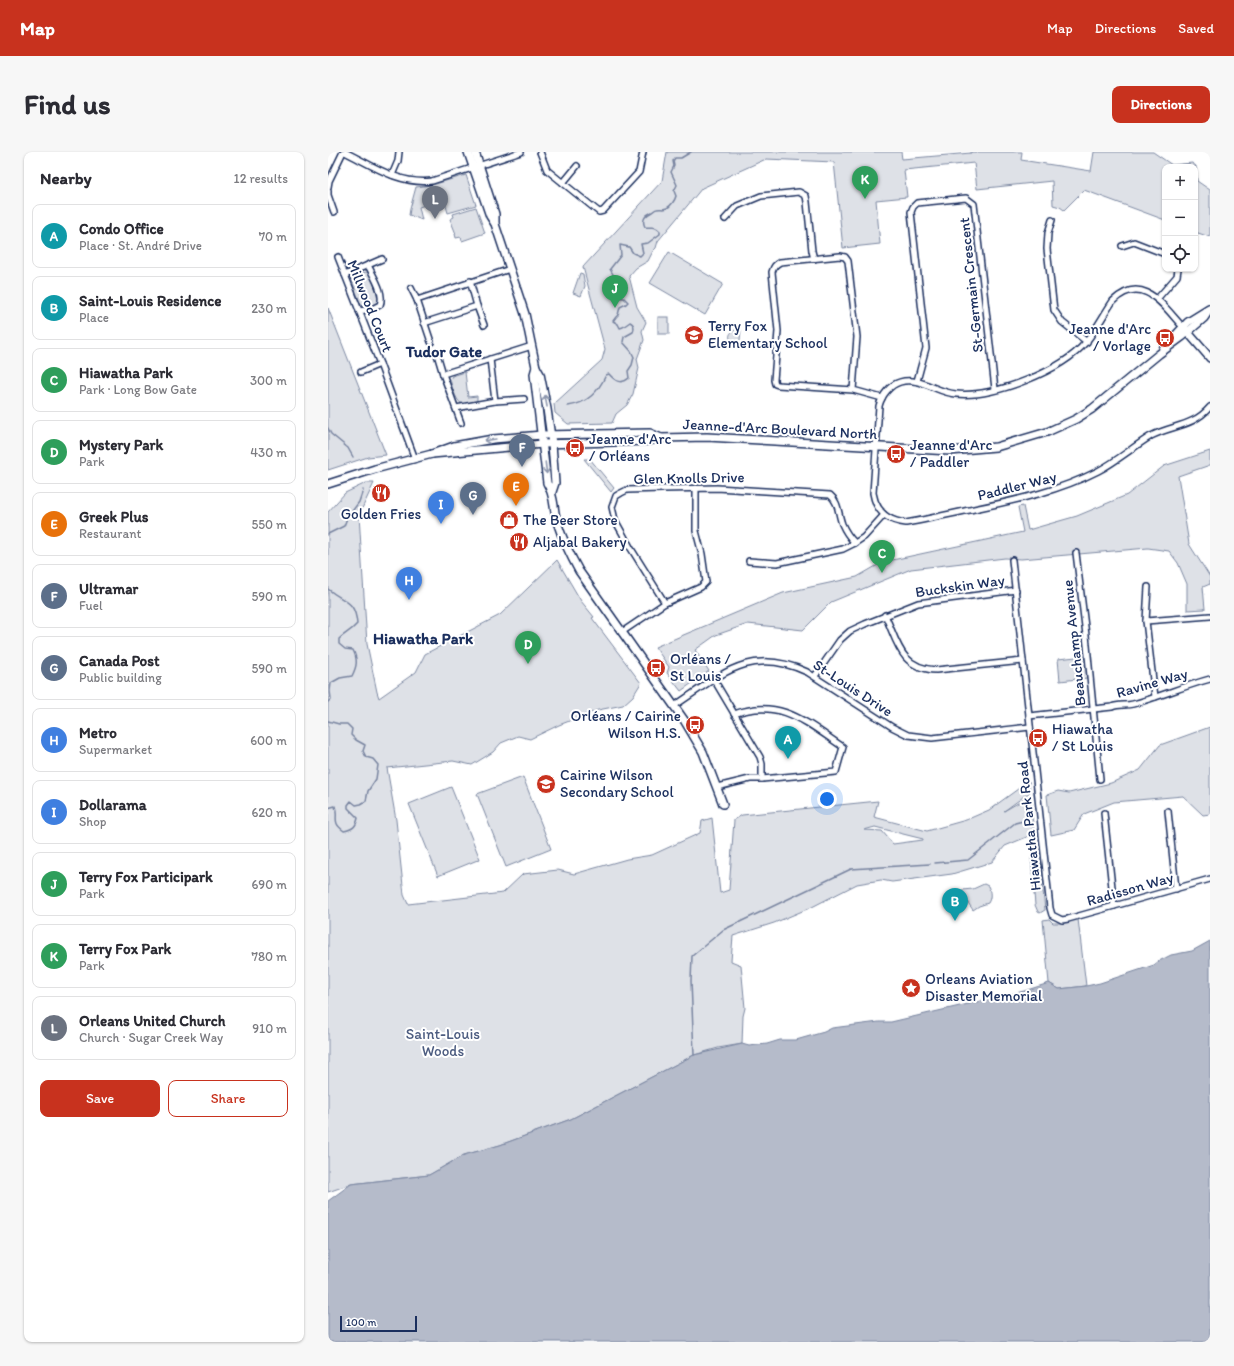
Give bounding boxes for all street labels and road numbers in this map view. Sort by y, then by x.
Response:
street label: St-Germain Crescent [955,216,987,354]
street label: Millwood Court [343,257,397,355]
street label: Jeanne-d'Arc Boulevard North [682,415,878,443]
street label: Glen Knolls Drive [633,468,745,488]
street label: Paddler Way [976,468,1058,504]
street label: Buckskin Way [914,571,1006,601]
street label: Beauchamp Avenue [1058,579,1090,707]
street label: St-Louis Drive [810,656,896,720]
street label: Ravine Way [1114,664,1190,702]
street label: Hiawatha Park Road [1013,760,1045,892]
street label: Radisson Way [1085,868,1175,910]

